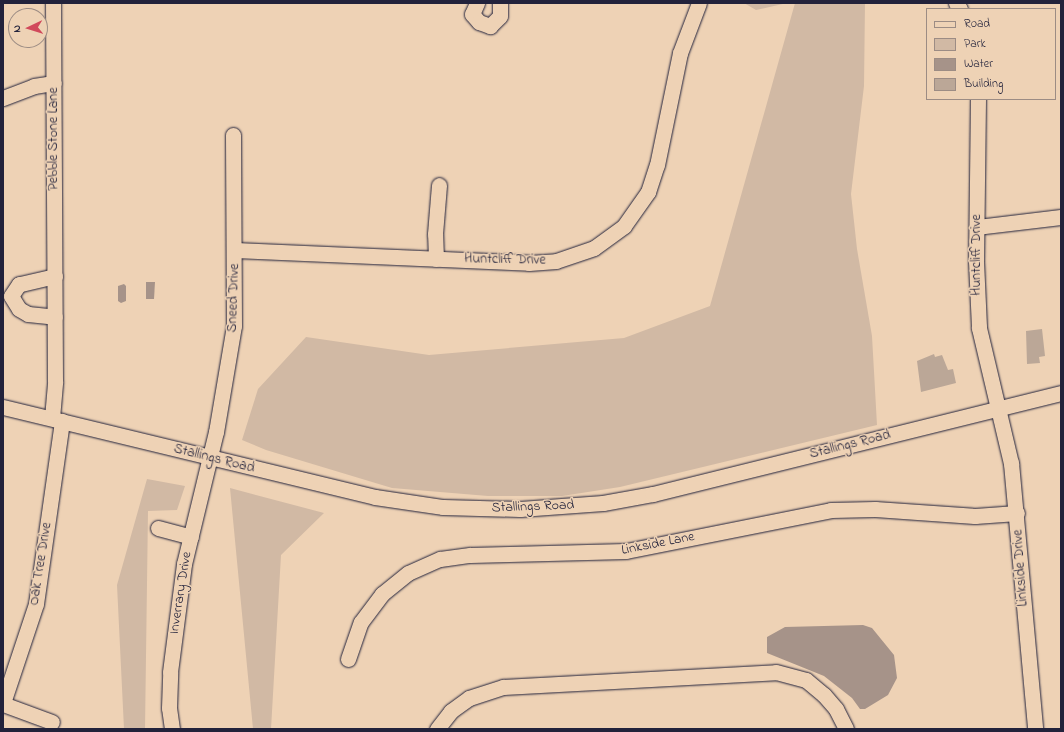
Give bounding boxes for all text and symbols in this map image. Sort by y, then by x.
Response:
north arrow [8,8,48,48]
legend [926,8,1056,100]
text: Road [964,15,990,33]
text: N [9,24,25,33]
text: Park [964,35,986,53]
text: Water [964,55,993,73]
text: Building [964,75,1003,93]
street label: Pebble Stone Lane [46,87,62,191]
street label: Huntcliff Drive [969,214,985,296]
street label: Huntcliff Drive [464,251,546,269]
street label: Sneed Drive [224,263,244,333]
street label: Stallings Road [808,427,892,463]
street label: Stallings Road [172,441,256,477]
street label: Stallings Road [491,497,575,517]
street label: Oak Tree Drive [26,521,56,607]
street label: Linkside Lane [620,529,696,559]
street label: Linkside Drive [1010,529,1032,607]
street label: Inverrary Drive [166,551,196,635]

